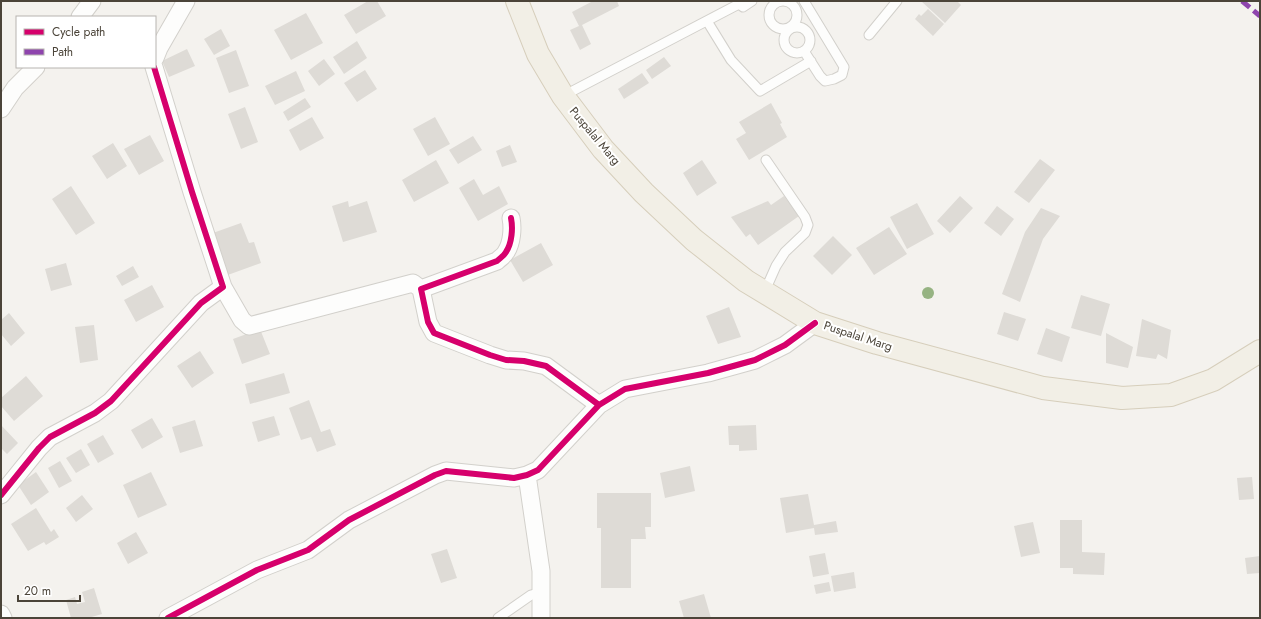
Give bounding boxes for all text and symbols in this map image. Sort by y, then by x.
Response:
legend [16,16,156,68]
text: Cycle path [52,23,105,41]
text: Path [52,43,73,61]
street label: Puspalal Marg [565,103,625,169]
street label: Puspalal Marg [821,316,895,356]
scale bar [18,577,80,603]
text: 20 m [24,582,51,600]

